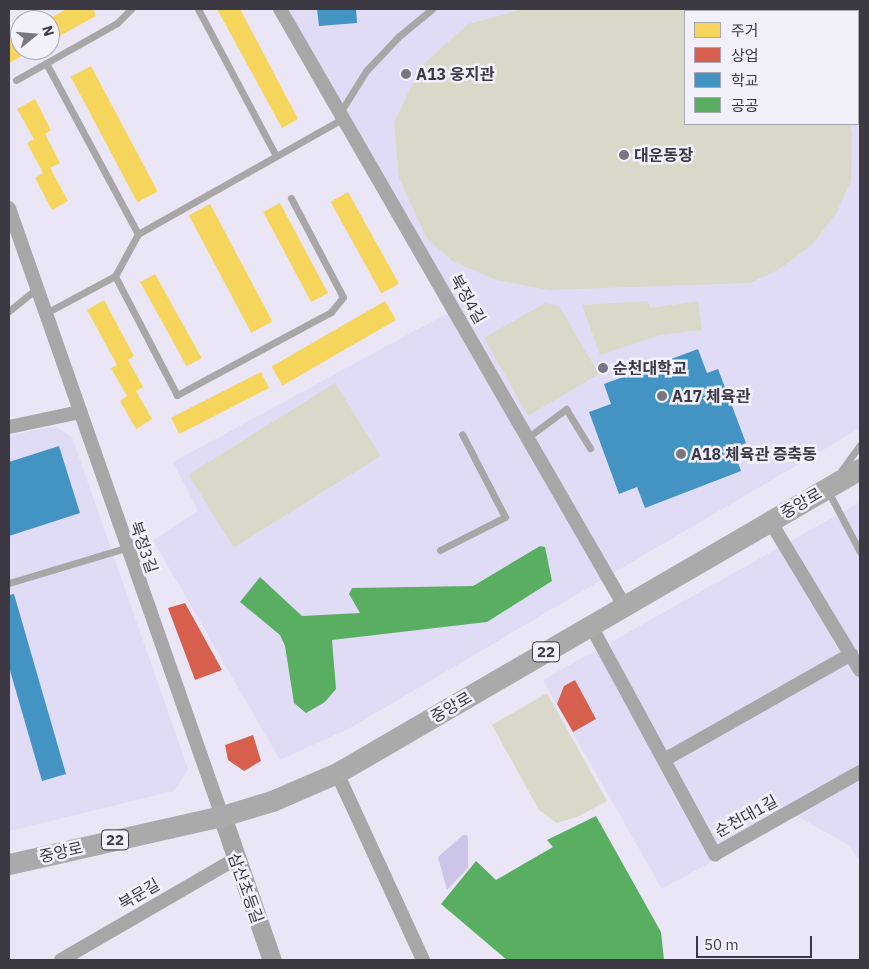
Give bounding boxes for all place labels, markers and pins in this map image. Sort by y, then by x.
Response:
place label: A13 웅지관 [416,64,494,84]
marker: A13 웅지관 [400,68,412,80]
place label: 대운동장 [634,145,693,165]
marker: 대운동장 [618,149,630,161]
place label: 순천대학교 [613,358,687,378]
marker: 순천대학교 [597,362,609,374]
place label: A17 체육관 [672,386,750,406]
marker: A17 체육관 [656,390,668,402]
place label: A18 체육관 증축동 [691,444,817,464]
marker: A18 체육관 증축동 [675,448,687,460]

